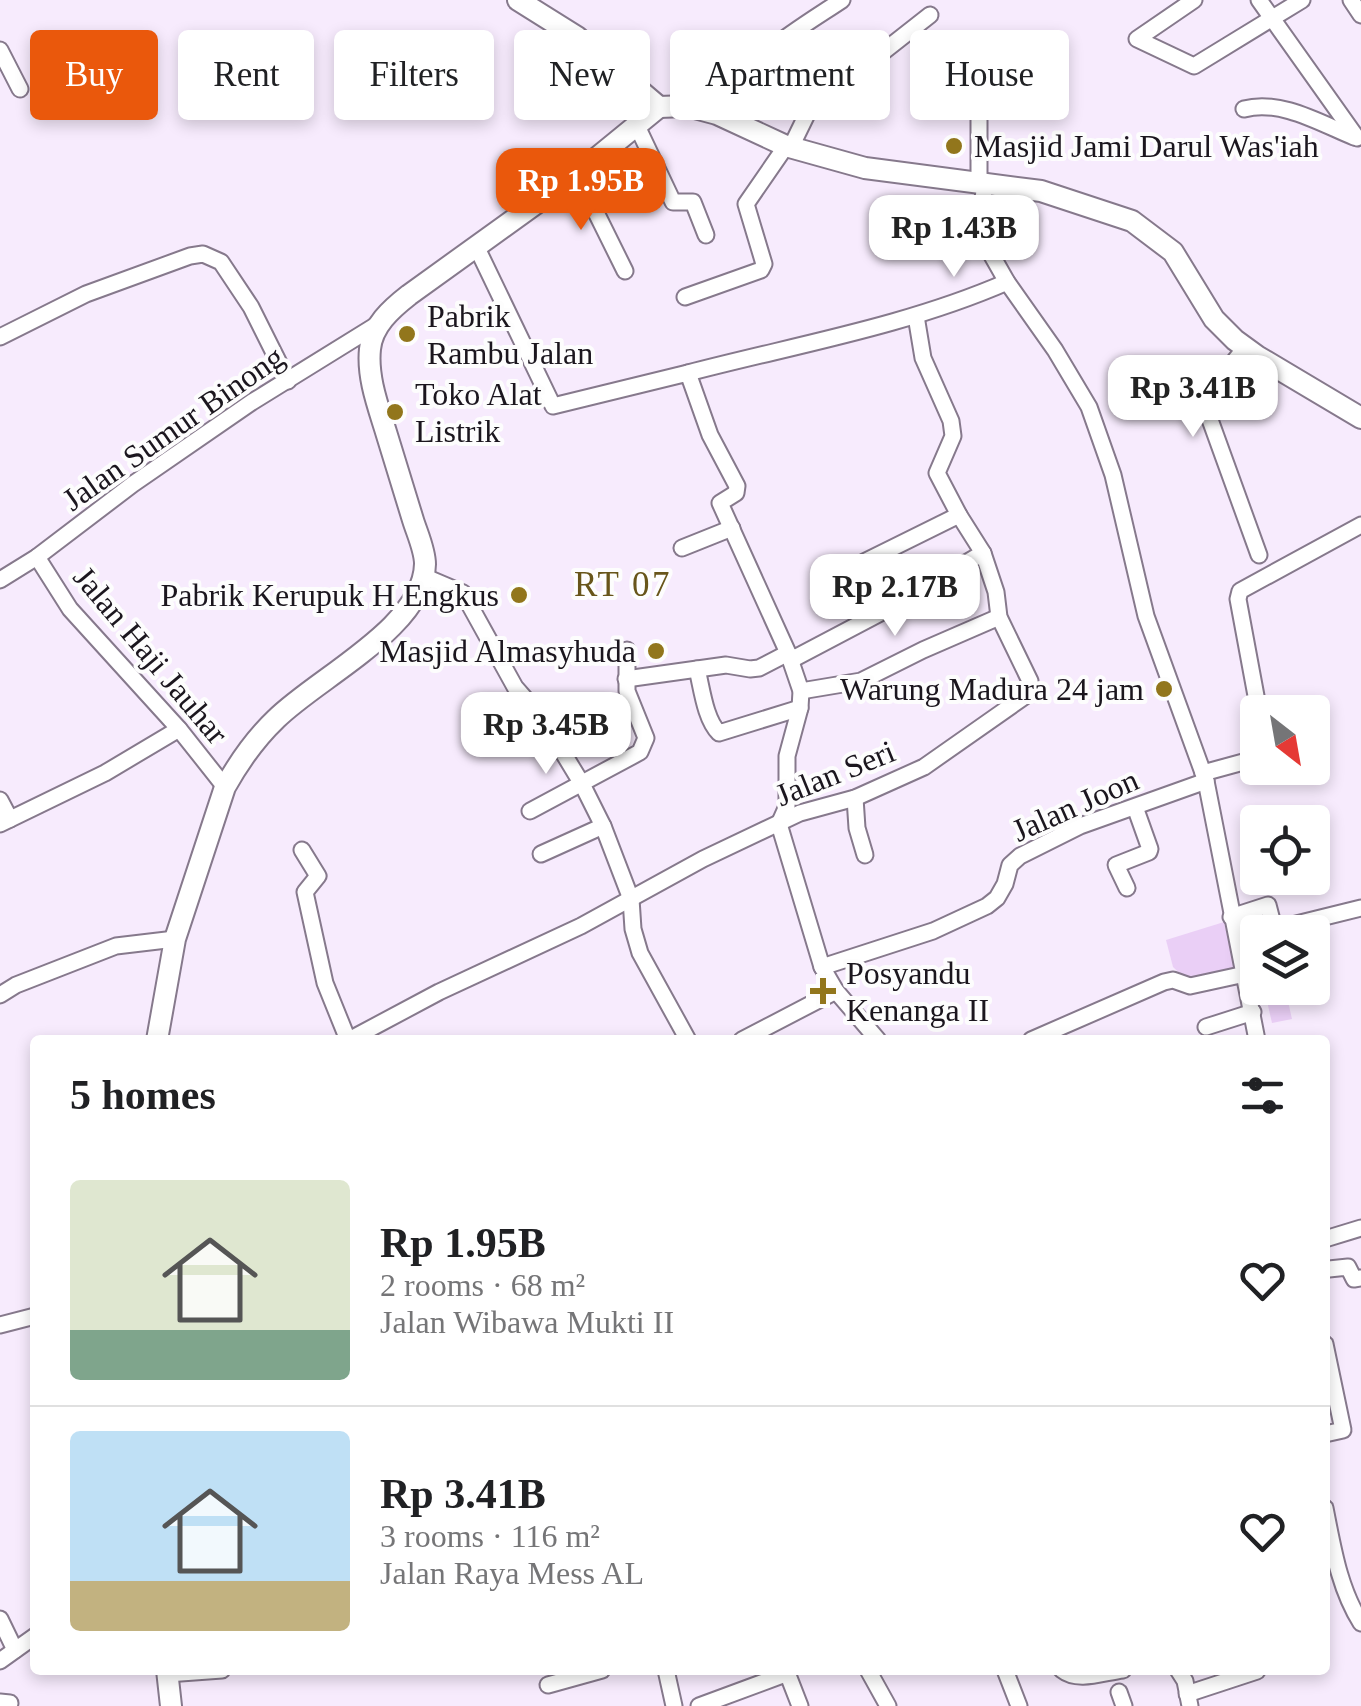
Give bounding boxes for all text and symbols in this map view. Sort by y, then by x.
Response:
chip: Buy [30,30,158,120]
chip: Rent [178,30,314,120]
chip: Filters [334,30,494,120]
chip: New [514,30,650,120]
chip: Apartment [670,30,890,120]
chip: House [910,30,1069,120]
place label: Masjid Jami Darul Was'iah [974,128,1319,164]
marker: Masjid Jami Darul Was'iah [943,135,965,157]
pin: Rp 1.95B [478,148,684,233]
text: Rp 1.95B [518,162,644,198]
pin: Rp 1.43B [851,195,1057,280]
text: Rp 1.43B [891,209,1017,245]
place label: Pabrik Rambu Jalan [427,298,593,371]
marker: Pabrik Rambu Jalan [396,323,418,345]
street label: Jalan Sumur Binong [56,338,290,518]
pin: Rp 3.41B [1090,355,1296,440]
text: Rp 3.41B [1130,369,1256,405]
place label: Toko Alat Listrik [415,376,542,449]
marker: Toko Alat Listrik [384,401,406,423]
pin: Rp 2.17B [792,554,998,639]
street label: Jalan Haji Jauhar [66,559,236,751]
district label: RT 07 [574,565,672,604]
text: Rp 2.17B [832,568,958,604]
place label: Pabrik Kerupuk H Engkus [160,577,499,613]
marker: Pabrik Kerupuk H Engkus [508,584,530,606]
place label: Masjid Almasyhuda [379,633,636,669]
marker: Masjid Almasyhuda [645,640,667,662]
place label: Warung Madura 24 jam [840,671,1144,707]
marker: Warung Madura 24 jam [1153,678,1175,700]
pin: Rp 3.45B [443,692,649,777]
north arrow [1240,695,1330,785]
map controls [1240,695,1330,1005]
text: Rp 3.45B [483,706,609,742]
street label: Jalan Seri [770,733,900,813]
street label: Jalan Joon [1006,761,1144,849]
button: locate [1240,805,1330,895]
button: layers [1240,915,1330,1005]
place label: Posyandu Kenanga II [846,955,989,1028]
marker: Posyandu Kenanga II [810,978,836,1004]
icon: filters [1235,1068,1290,1123]
text: 5 homes [70,1072,216,1118]
icon: home [150,1220,270,1340]
text: Rp 1.95B [380,1220,546,1266]
icon: heart [1235,1253,1290,1308]
text: 2 rooms · 68 m² [380,1267,585,1303]
text: Jalan Wibawa Mukti II [380,1304,674,1340]
icon: home [150,1471,270,1591]
text: Rp 3.41B [380,1471,546,1517]
icon: heart [1235,1504,1290,1559]
text: 3 rooms · 116 m² [380,1518,600,1554]
text: Jalan Raya Mess AL [380,1555,644,1591]

